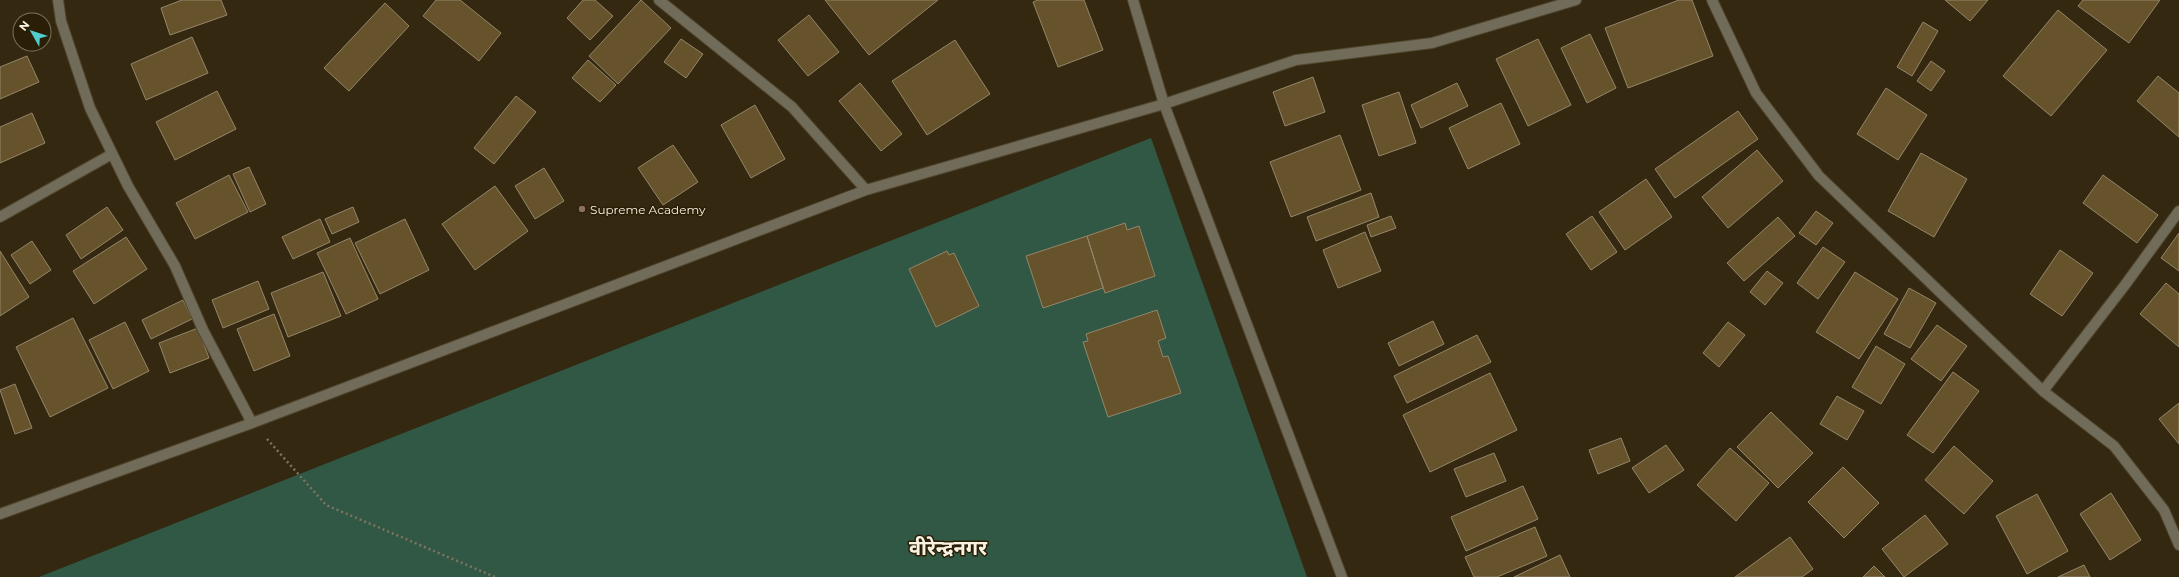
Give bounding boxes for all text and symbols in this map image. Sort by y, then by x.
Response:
north arrow [12,12,52,52]
text: N [16,18,32,34]
place label: Supreme Academy [590,202,706,217]
marker: Supreme Academy [577,204,587,214]
district label: वीरेन्द्रनगर [909,536,988,560]

